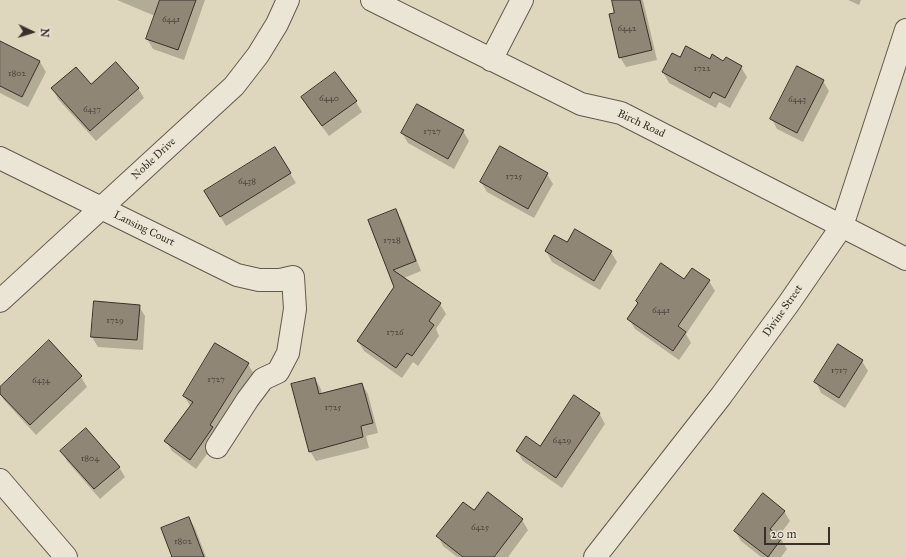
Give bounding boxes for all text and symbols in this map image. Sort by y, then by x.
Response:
north arrow [12,12,52,52]
house number: 6441 [162,15,180,25]
house number: 6442 [617,24,637,34]
text: N [38,28,51,38]
house number: 1722 [693,64,711,74]
house number: 1802 [8,69,26,79]
house number: 6440 [319,94,339,104]
house number: 6443 [788,95,806,105]
house number: 6437 [83,105,101,115]
street label: Birch Road [615,107,667,141]
house number: 1727 [423,127,441,137]
street label: Noble Drive [129,135,179,183]
house number: 1725 [506,172,522,182]
house number: 6438 [238,177,256,187]
street label: Lansing Court [111,209,177,249]
house number: 1728 [383,236,401,246]
street label: Divine Street [760,283,806,339]
house number: 6441 [652,306,670,316]
house number: 1729 [106,316,124,326]
house number: 1726 [386,328,404,338]
house number: 1717 [831,366,847,376]
house number: 1727 [207,375,225,385]
house number: 6434 [32,376,50,386]
house number: 1725 [325,403,341,413]
house number: 6429 [553,436,571,446]
house number: 1804 [81,454,99,464]
scale bar [766,519,832,545]
house number: 6425 [471,523,489,533]
text: 20 m [771,527,797,541]
house number: 1802 [174,537,192,547]

